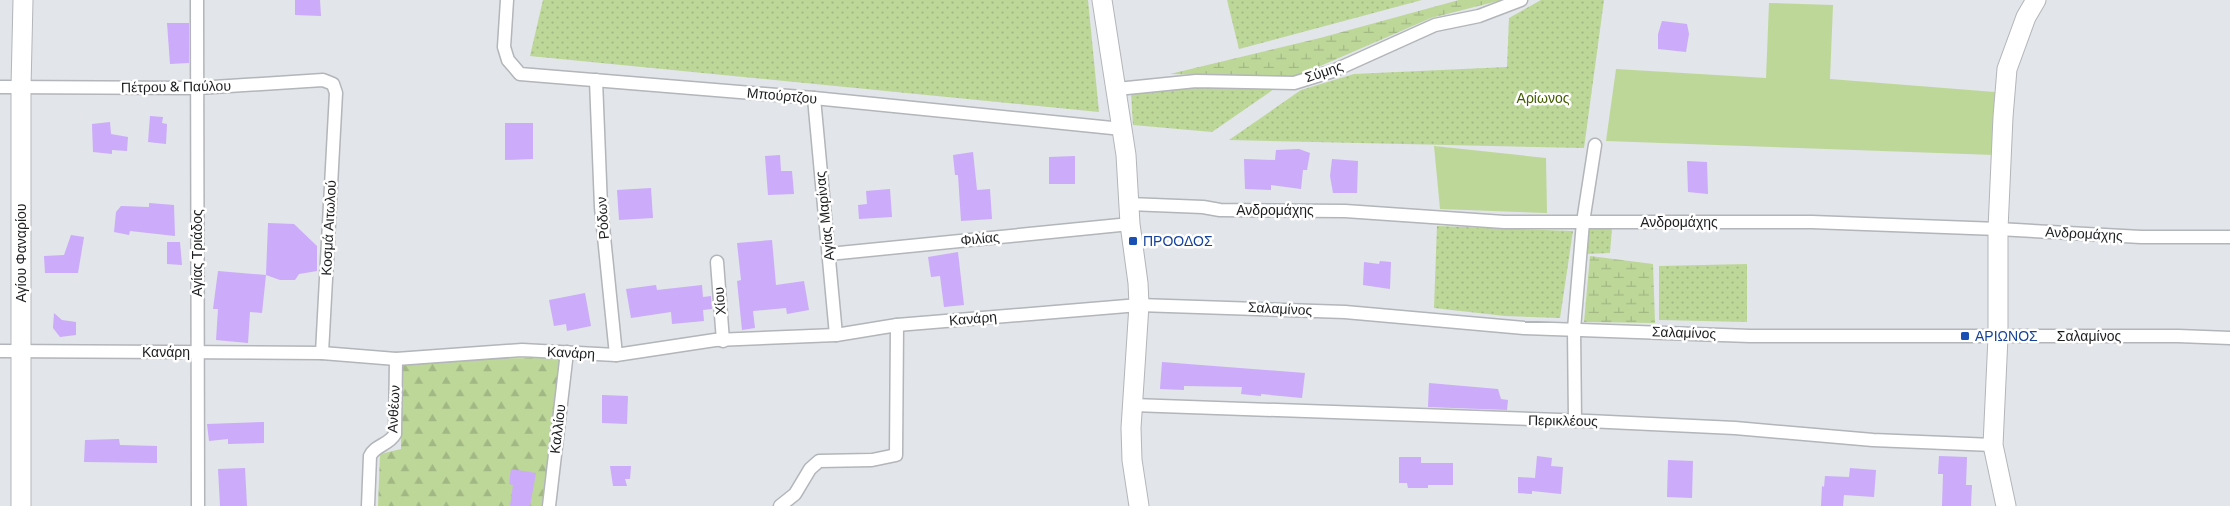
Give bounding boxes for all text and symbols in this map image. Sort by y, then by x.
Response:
street label: Σύμης [1303,58,1345,86]
street label: Πέτρου & Παύλου [121,78,231,96]
street label: Μπούρτζου [746,84,818,108]
park label: Αρίωνος [1517,90,1570,107]
street label: Αγίας Μαρίνας [812,170,838,262]
street label: Κοσμά Αιτωλού [318,180,340,276]
street label: Ρόδων [593,196,613,240]
street label: Ανδρομάχης [1236,202,1314,219]
street label: Αγίου Φαναρίου [13,204,30,302]
street label: Αγίας Τριάδος [189,209,206,297]
street label: Ανδρομάχης [1640,214,1718,231]
street label: Ανδρομάχης [2045,223,2123,245]
street label: Φιλίας [960,228,1001,250]
place label: ΠΡΟΟΔΟΣ [1143,233,1213,250]
marker: ΠΡΟΟΔΟΣ [1127,235,1139,247]
street label: Χίου [710,286,730,316]
street label: Σαλαμίνος [1247,299,1313,319]
street label: Κανάρη [948,308,998,330]
street label: Σαλαμίνος [1652,323,1717,343]
place label: ΑΡΙΩΝΟΣ [1975,328,2038,345]
street label: Σαλαμίνος [2057,328,2121,345]
marker: ΑΡΙΩΝΟΣ [1959,330,1971,342]
street label: Κανάρη [547,343,595,363]
street label: Κανάρη [142,344,190,361]
street label: Ανθέων [384,385,404,433]
street label: Καλλίου [547,403,569,455]
street label: Περικλέους [1528,412,1598,430]

